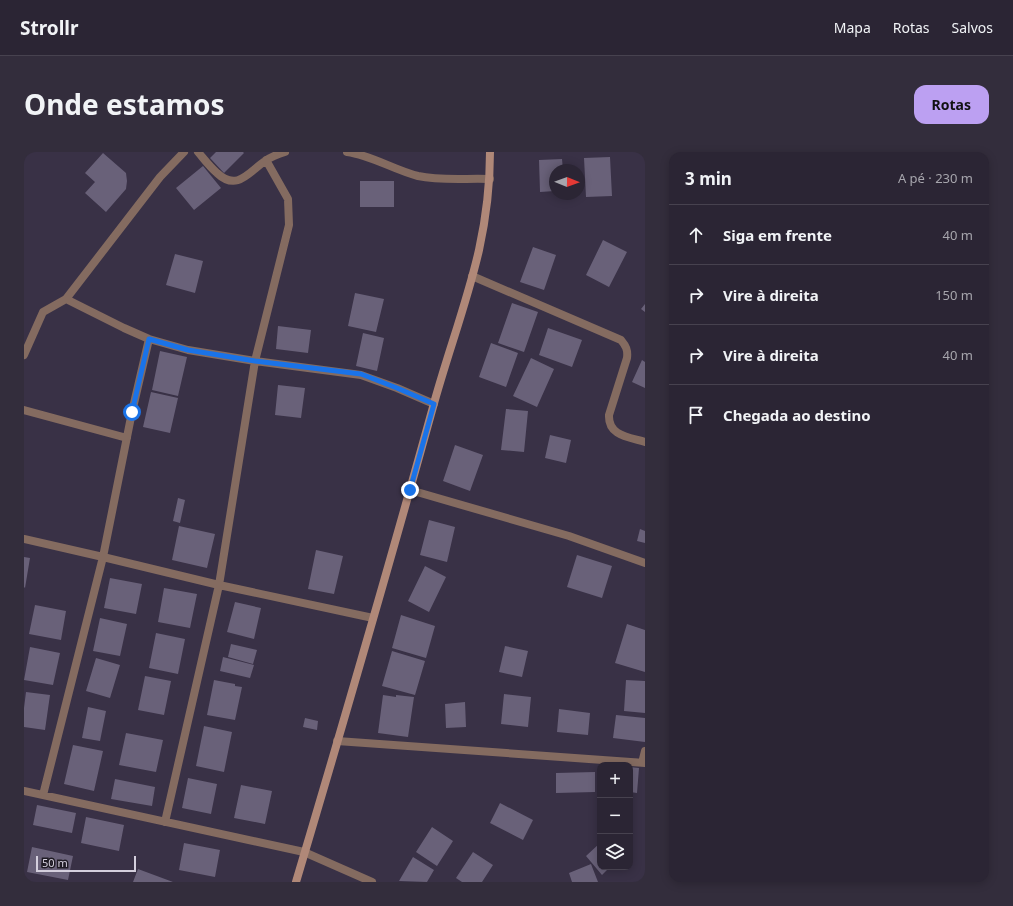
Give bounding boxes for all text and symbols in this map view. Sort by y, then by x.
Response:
text: Strollr [20,15,79,41]
text: Mapa [834,18,871,37]
text: Rotas [893,18,930,37]
text: Salvos [952,18,993,37]
text: Onde estamos [24,85,225,123]
button: Rotas [914,85,989,124]
north arrow [549,164,585,200]
text: 3 min [685,167,732,190]
text: A pé · 230 m [898,169,973,187]
icon: ahead [685,224,707,246]
text: Siga em frente [723,225,832,245]
text: 40 m [943,226,973,244]
icon: right [685,284,707,306]
text: Vire à direita [723,285,819,305]
text: 150 m [935,286,973,304]
icon: right [685,344,707,366]
text: Vire à direita [723,345,819,365]
text: 40 m [943,346,973,364]
route start [123,403,141,421]
icon: arrive [685,404,707,426]
text: Chegada ao destino [723,405,871,425]
route end [401,481,419,499]
map controls [597,762,633,870]
button: + [597,762,633,798]
button: − [597,798,633,834]
button: layers [597,834,633,870]
scale bar [36,854,136,873]
text: 50 m [42,855,68,870]

